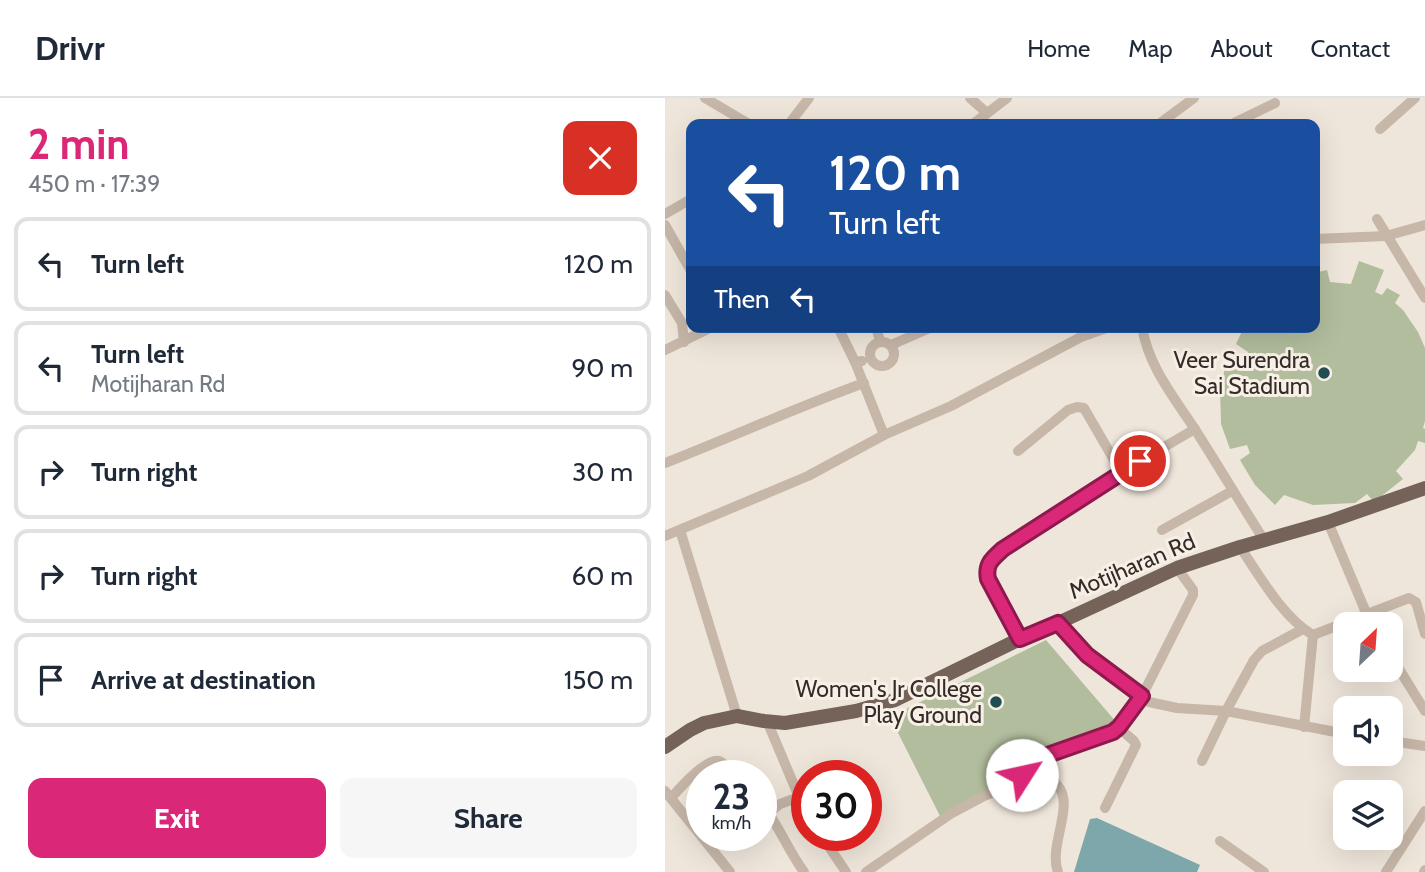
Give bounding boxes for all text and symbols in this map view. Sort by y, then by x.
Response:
text: Drivr [35,28,105,68]
text: Home [1027,34,1090,63]
text: Map [1128,34,1173,63]
text: About [1211,34,1273,63]
text: Contact [1311,34,1390,63]
text: 2 min [28,118,129,170]
button: close [563,121,637,195]
text: 120 m [829,143,961,202]
icon: left [714,147,805,238]
text: 450 m · 17:39 [28,170,160,198]
text: Turn left [829,203,940,242]
icon: left [32,245,70,283]
text: Turn left [91,248,184,280]
text: 120 m [564,248,633,280]
icon: left [784,280,822,318]
text: Then [714,283,770,315]
text: Turn left [91,338,184,370]
place label: Veer Surendra Sai Stadium [1173,346,1310,400]
icon: left [32,349,70,387]
text: 90 m [571,352,633,384]
marker: Veer Surendra Sai Stadium [1316,365,1332,381]
text: Motijharan Rd [91,370,225,398]
pin [1110,431,1170,491]
icon: arrive [1121,442,1159,480]
icon: right [32,453,70,491]
text: Turn right [91,456,197,488]
text: 30 m [572,456,633,488]
street label: Motijharan Rd [1065,527,1199,605]
icon: right [32,557,70,595]
text: Turn right [91,560,197,592]
text: 60 m [571,560,633,592]
north arrow [1333,612,1403,682]
map controls [1333,612,1403,850]
icon: arrive [32,661,70,699]
text: Arrive at destination [91,664,316,696]
text: 150 m [564,664,633,696]
place label: Women's Jr College Play Ground [795,675,982,729]
marker: Women's Jr College Play Ground [988,694,1004,710]
button: sound [1333,696,1403,766]
position arrow [985,738,1059,812]
speed limit sign: 30 [791,760,882,851]
text: 23 [713,775,750,818]
button: Exit [28,778,326,858]
button: Share [340,778,637,858]
button: layers [1333,780,1403,850]
text: km/h [712,812,751,834]

